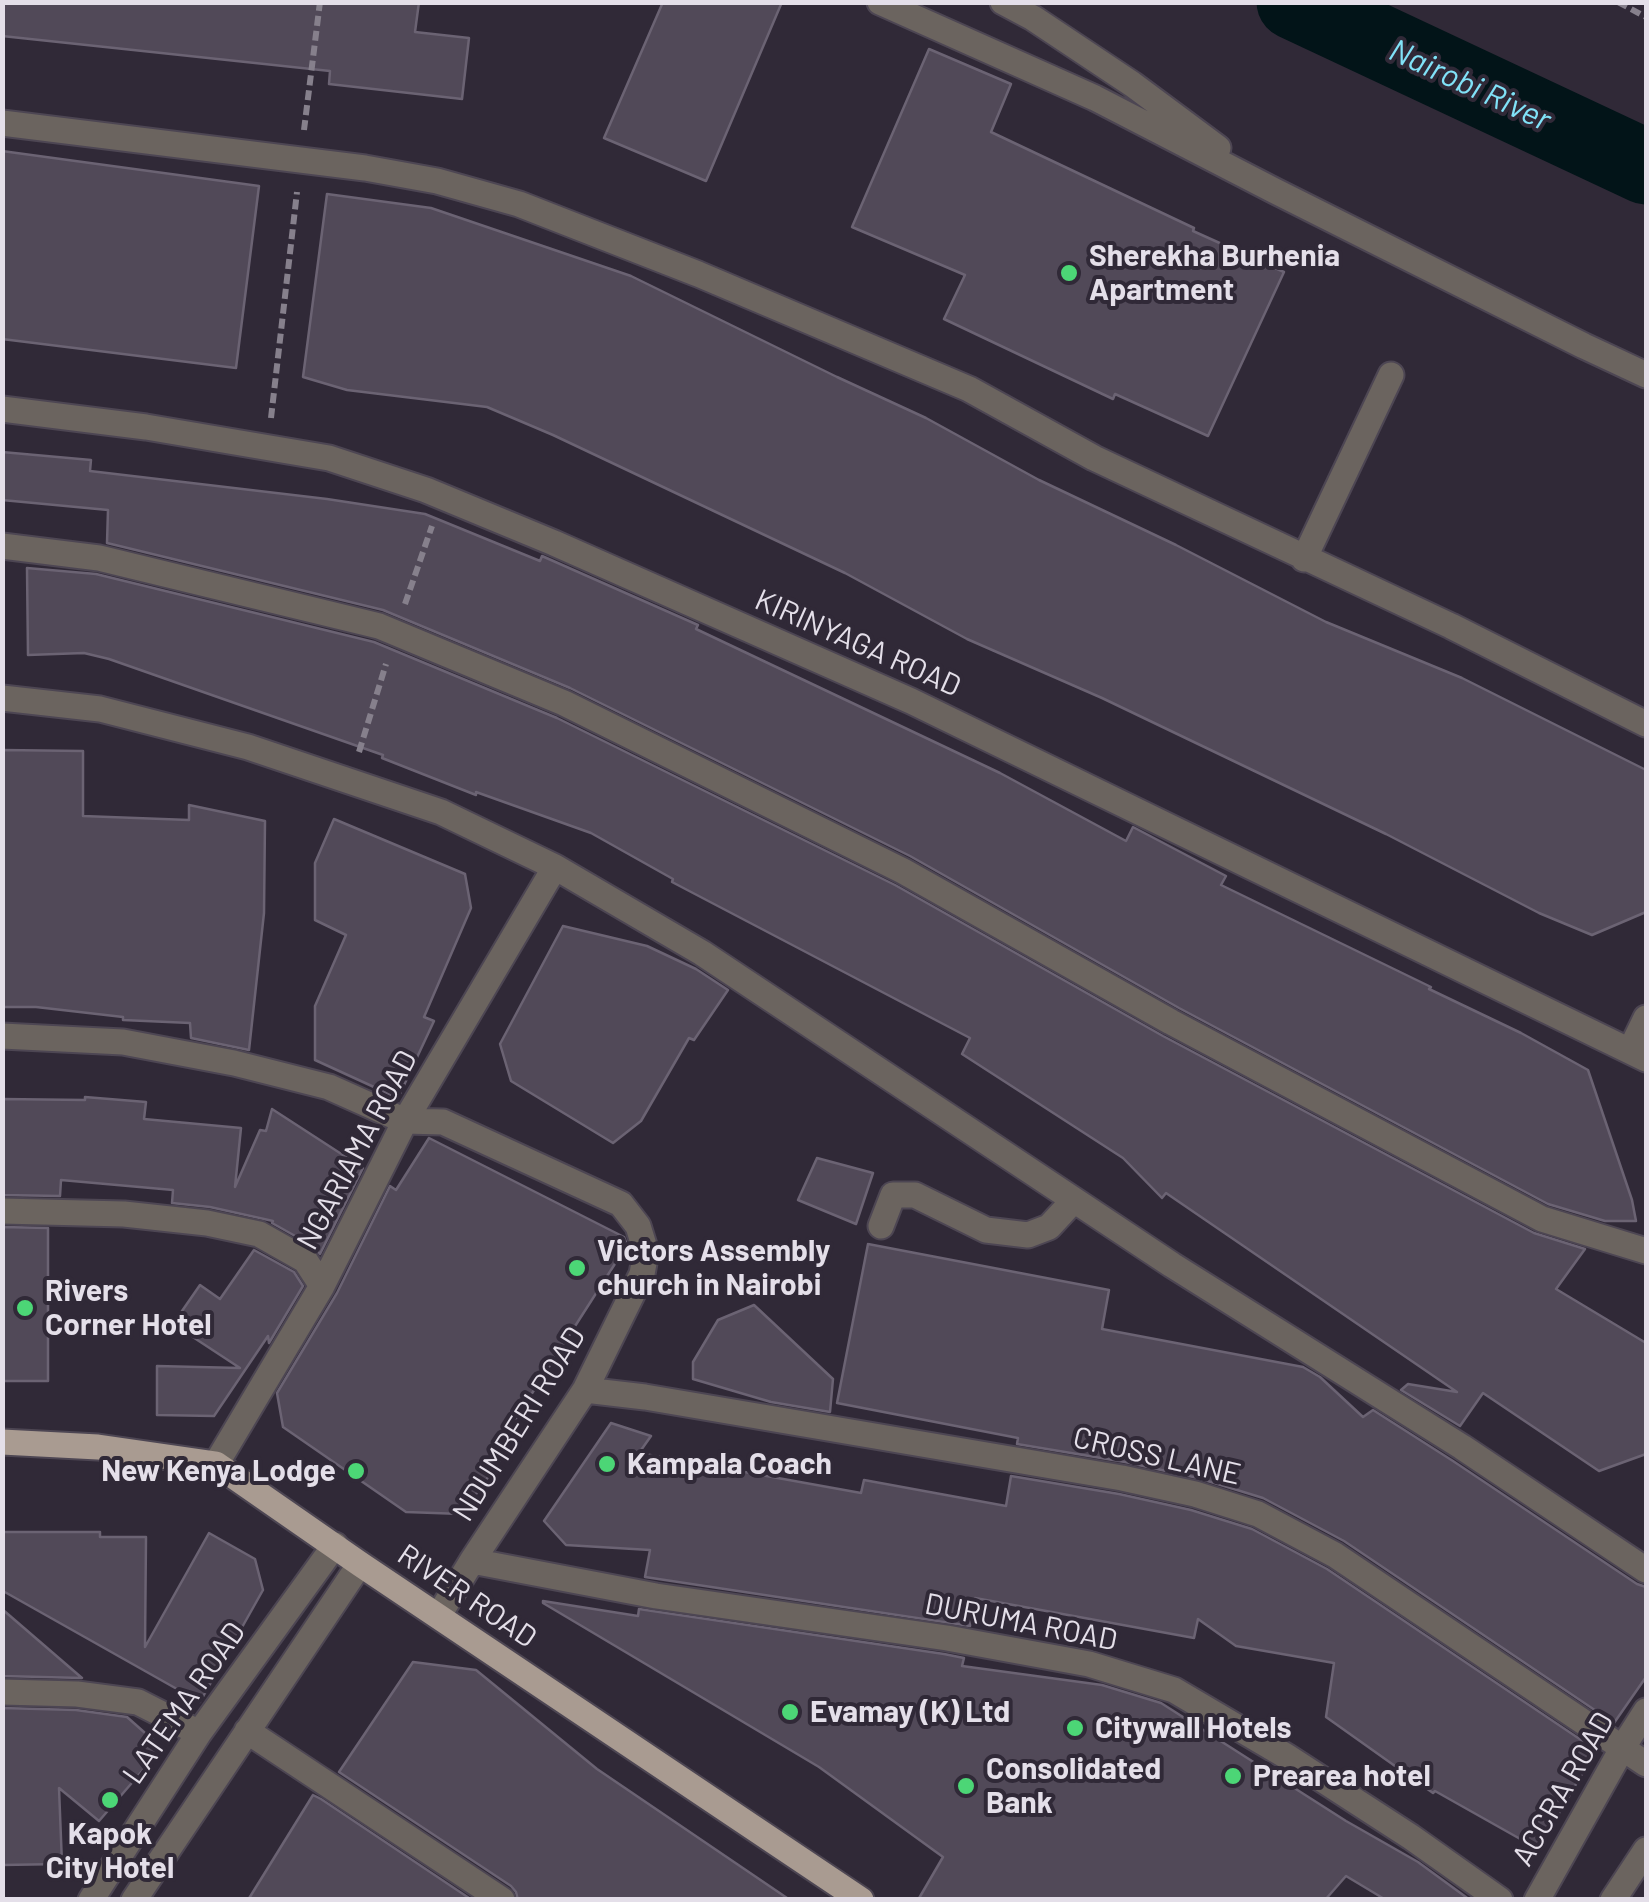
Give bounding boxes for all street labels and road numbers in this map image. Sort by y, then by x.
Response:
street label: KIRINYAGA ROAD [750,582,966,704]
street label: NGARIAMA ROAD [289,1044,425,1256]
street label: NDUMBERI ROAD [445,1320,593,1528]
street label: CROSS LANE [1070,1419,1244,1493]
street label: RIVER ROAD [391,1536,543,1656]
street label: DURUMA ROAD [922,1586,1120,1658]
street label: LATEMA ROAD [115,1615,253,1791]
street label: ACCRA ROAD [1504,1706,1622,1872]

